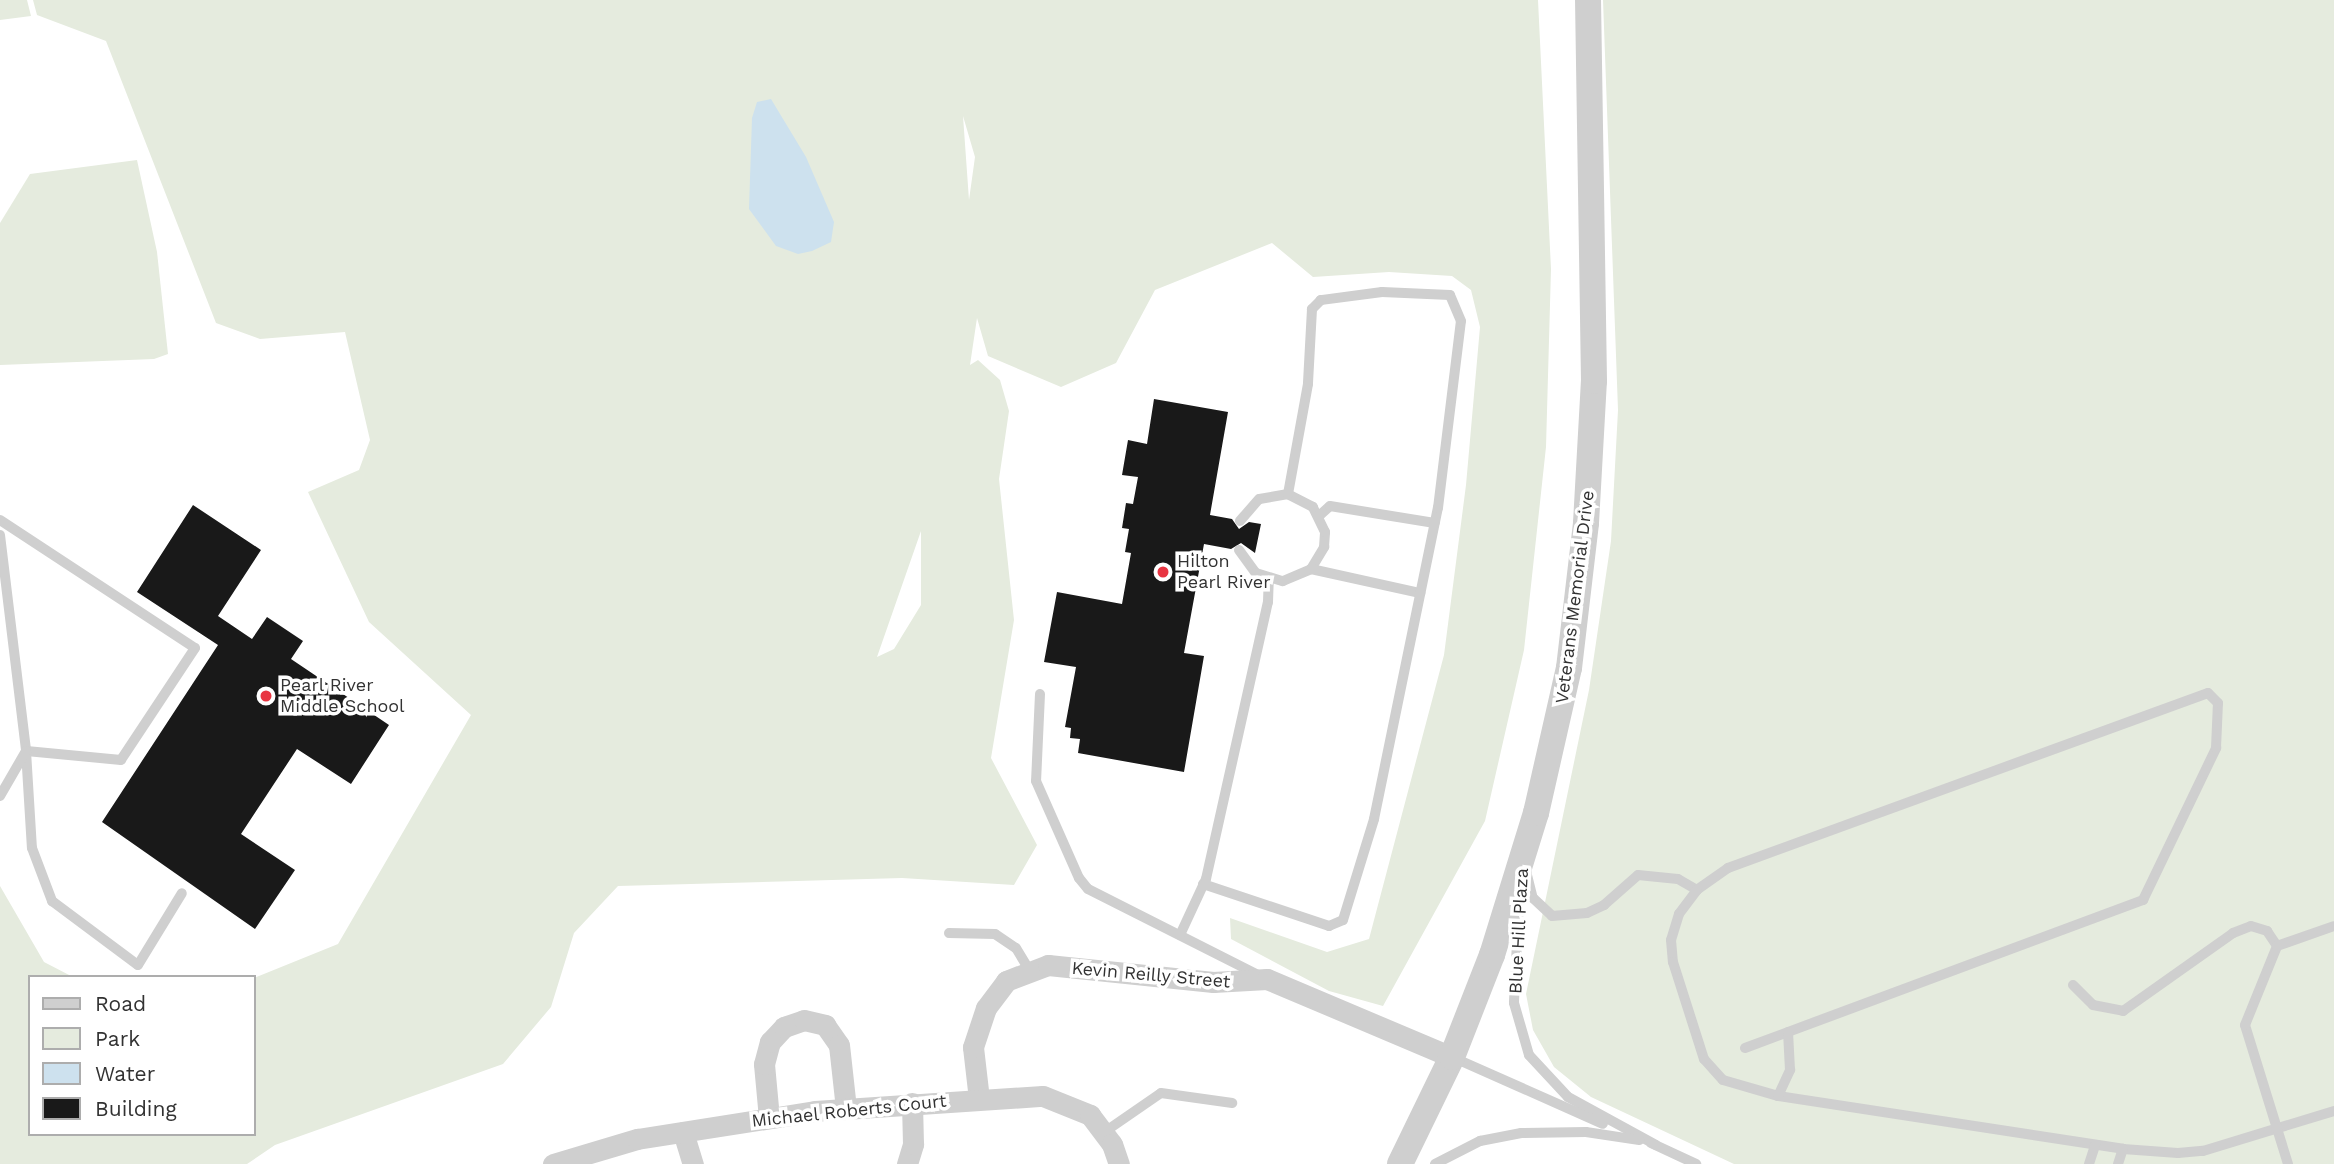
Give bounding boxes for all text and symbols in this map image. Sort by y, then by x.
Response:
street label: Veterans Memorial Drive [1551,489,1599,705]
place label: Hilton Pearl River [1177,551,1271,594]
marker: Hilton Pearl River [1155,564,1171,580]
place label: Pearl River Middle School [280,675,405,718]
marker: Pearl River Middle School [258,688,274,704]
street label: Blue Hill Plaza [1505,867,1533,995]
street label: Kevin Reilly Street [1071,957,1231,993]
legend [28,975,256,1136]
text: Road [95,991,146,1016]
text: Park [95,1026,140,1051]
text: Water [95,1061,155,1086]
street label: Michael Roberts Court [750,1090,948,1132]
text: Building [95,1096,177,1121]

